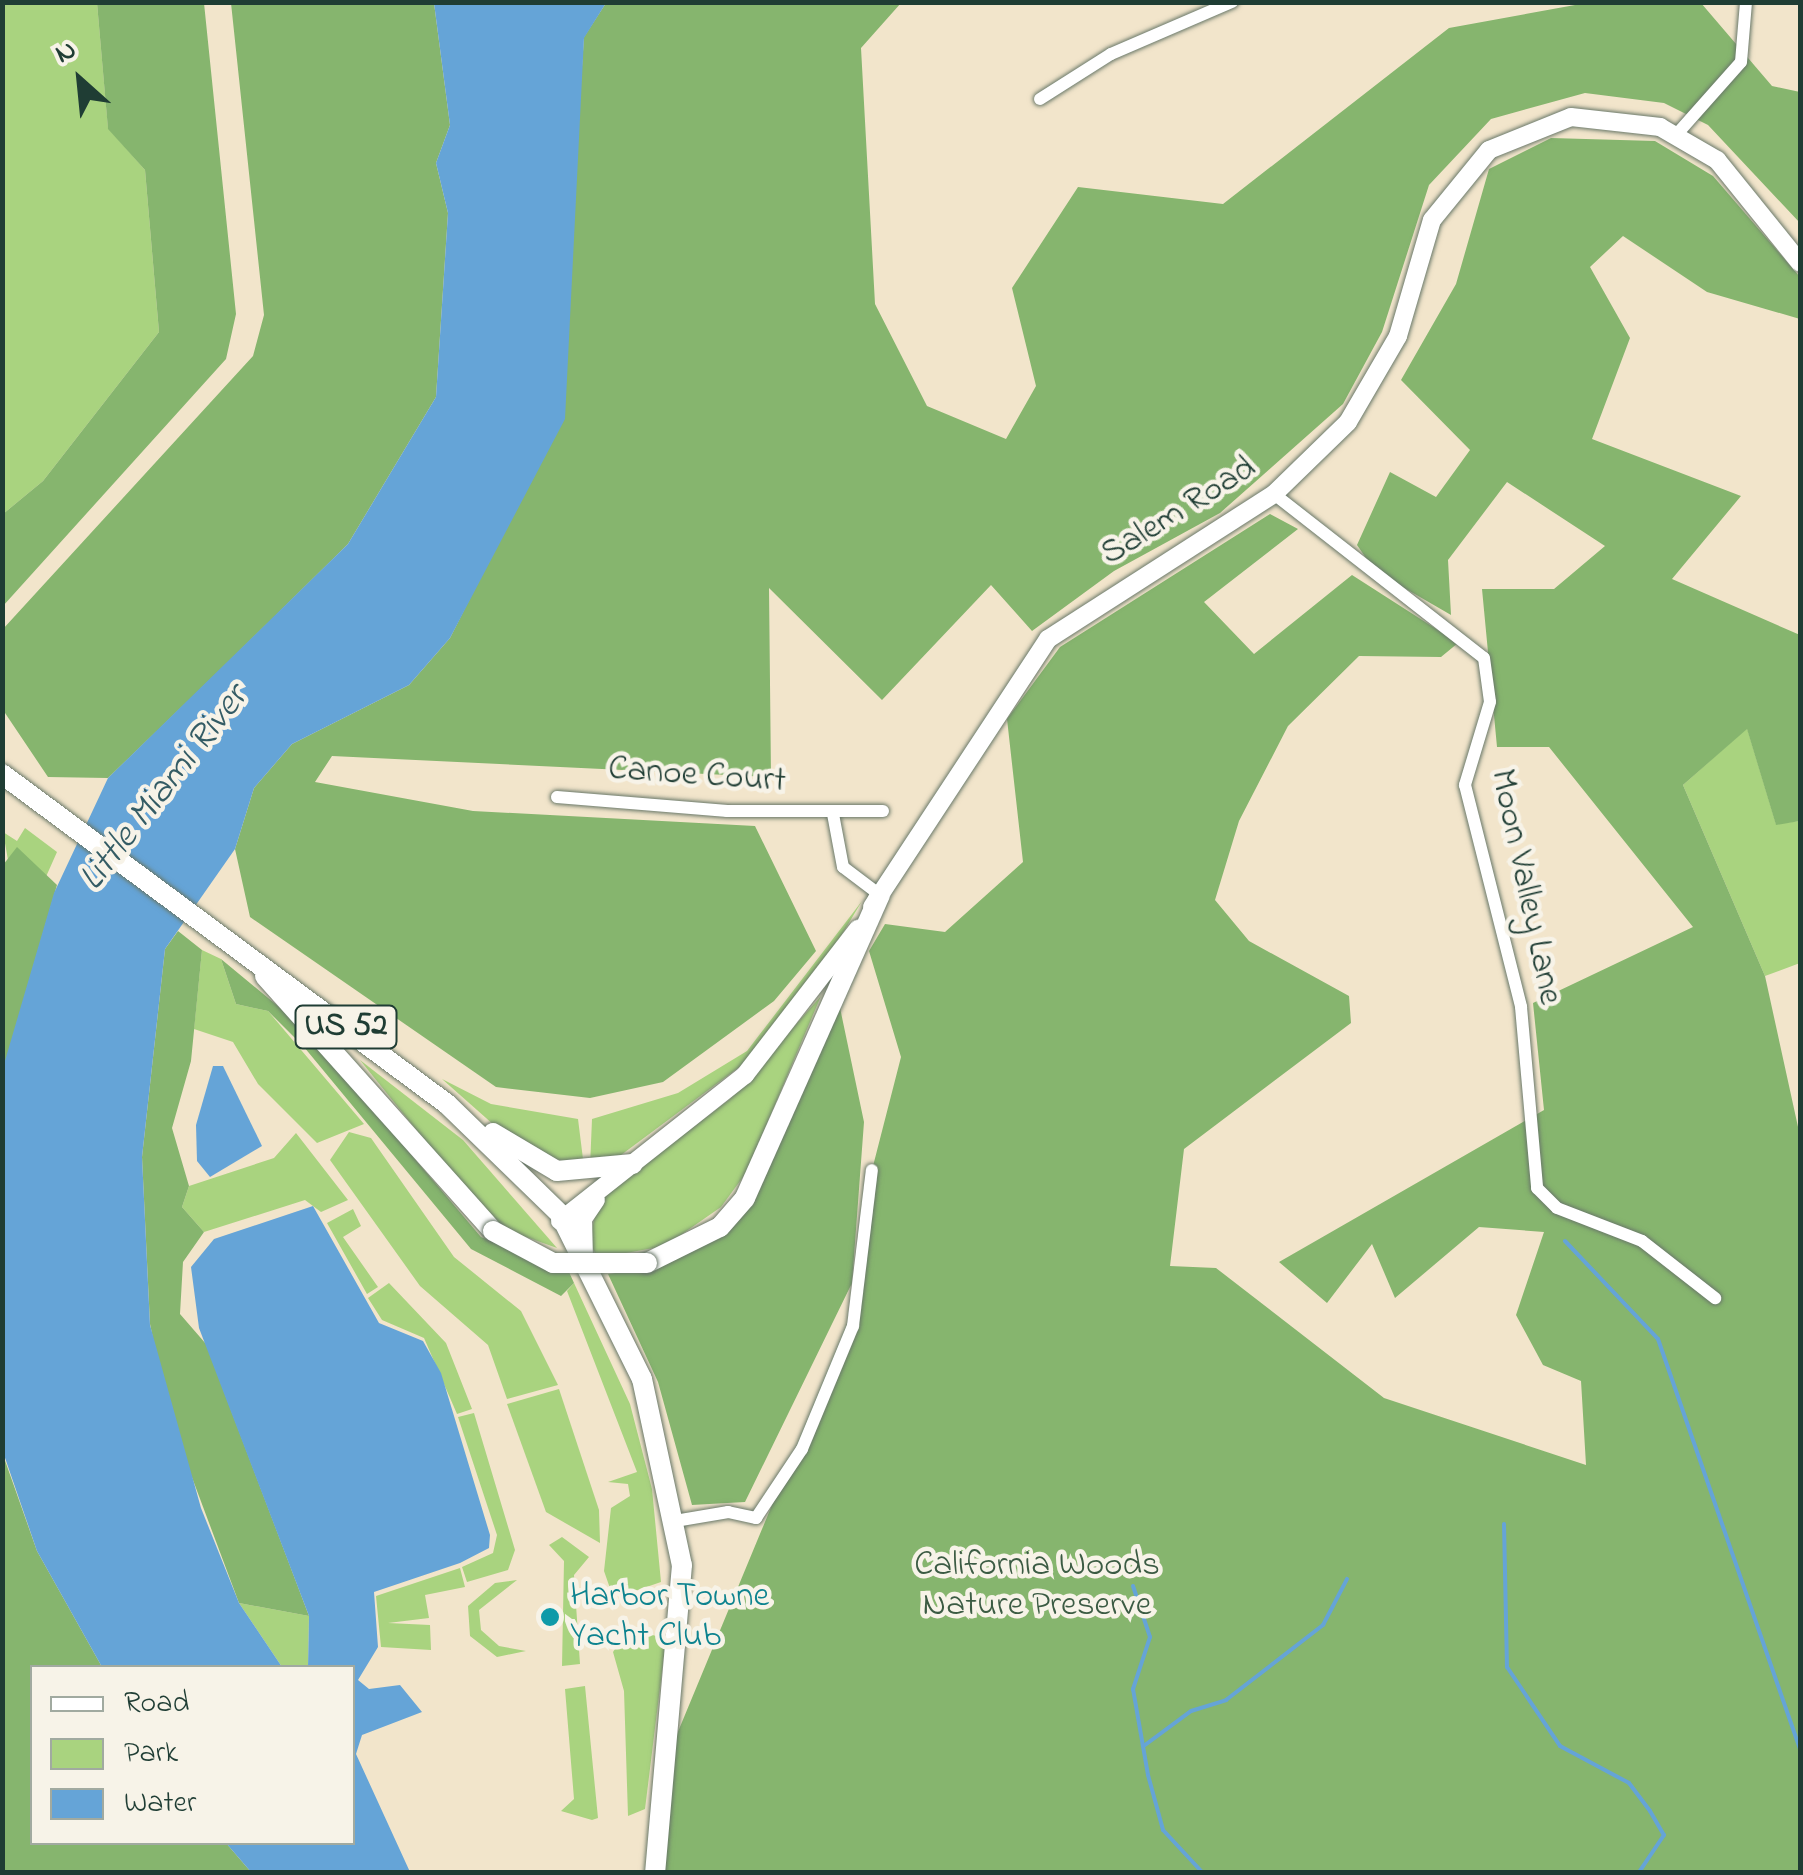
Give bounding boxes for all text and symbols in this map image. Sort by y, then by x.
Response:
north arrow [30,30,130,130]
text: N [48,30,84,75]
street label: Salem Road [1094,448,1264,576]
water label: Little Miami River [71,677,259,901]
street label: Canoe Court [607,749,787,803]
street label: Moon Valley Lane [1480,766,1570,1008]
road number: US 52 [294,1000,398,1054]
park label: California Woods Nature Preserve [914,1545,1160,1627]
place label: Harbor Towne Yacht Club [570,1576,769,1658]
marker: Harbor Towne Yacht Club [539,1606,561,1628]
legend [30,1665,355,1845]
text: Road [124,1682,189,1726]
text: Park [124,1732,178,1776]
text: Water [124,1782,196,1826]

